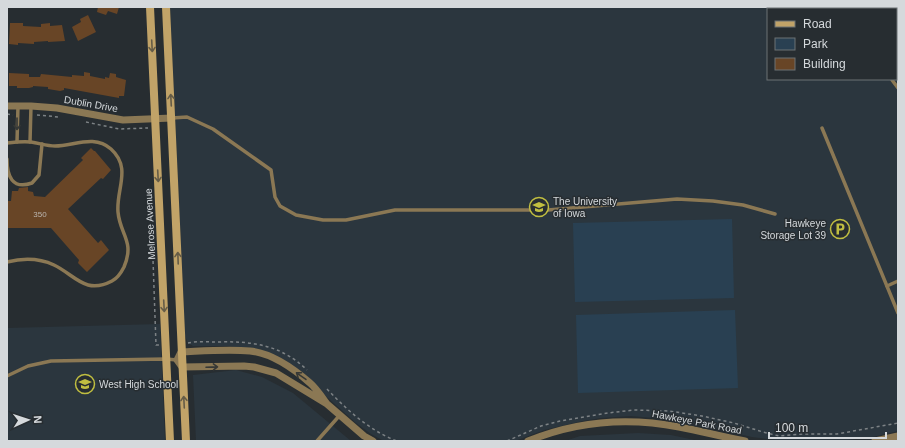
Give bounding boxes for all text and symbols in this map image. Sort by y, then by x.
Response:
legend [767,8,897,80]
text: Road [803,17,832,31]
text: Park [803,37,829,51]
one-way arrow [148,39,155,52]
text: Building [803,57,846,71]
street label: Dublin Drive [63,94,119,114]
one-way arrow [167,94,175,107]
one-way arrow [14,117,21,130]
one-way arrow [154,169,161,182]
street label: Melrose Avenue [143,188,157,260]
school or university icon: The University of Iowa [528,196,550,218]
place label: The University of Iowa [553,196,617,219]
house number: 350 [33,210,47,219]
place label: Hawkeye Storage Lot 39 [760,218,826,241]
parking icon: Hawkeye Storage Lot 39 [829,218,851,240]
one-way arrow [174,252,181,265]
one-way arrow [160,299,167,312]
one-way arrow [205,363,218,370]
one-way arrow [295,372,306,380]
school or university icon: West High School [74,373,96,395]
place label: West High School [99,379,178,390]
one-way arrow [180,396,187,409]
north arrow [8,400,48,440]
street label: Hawkeye Park Road [651,408,743,436]
scale bar [769,414,886,440]
text: N [32,415,44,424]
text: 100 m [775,421,808,435]

